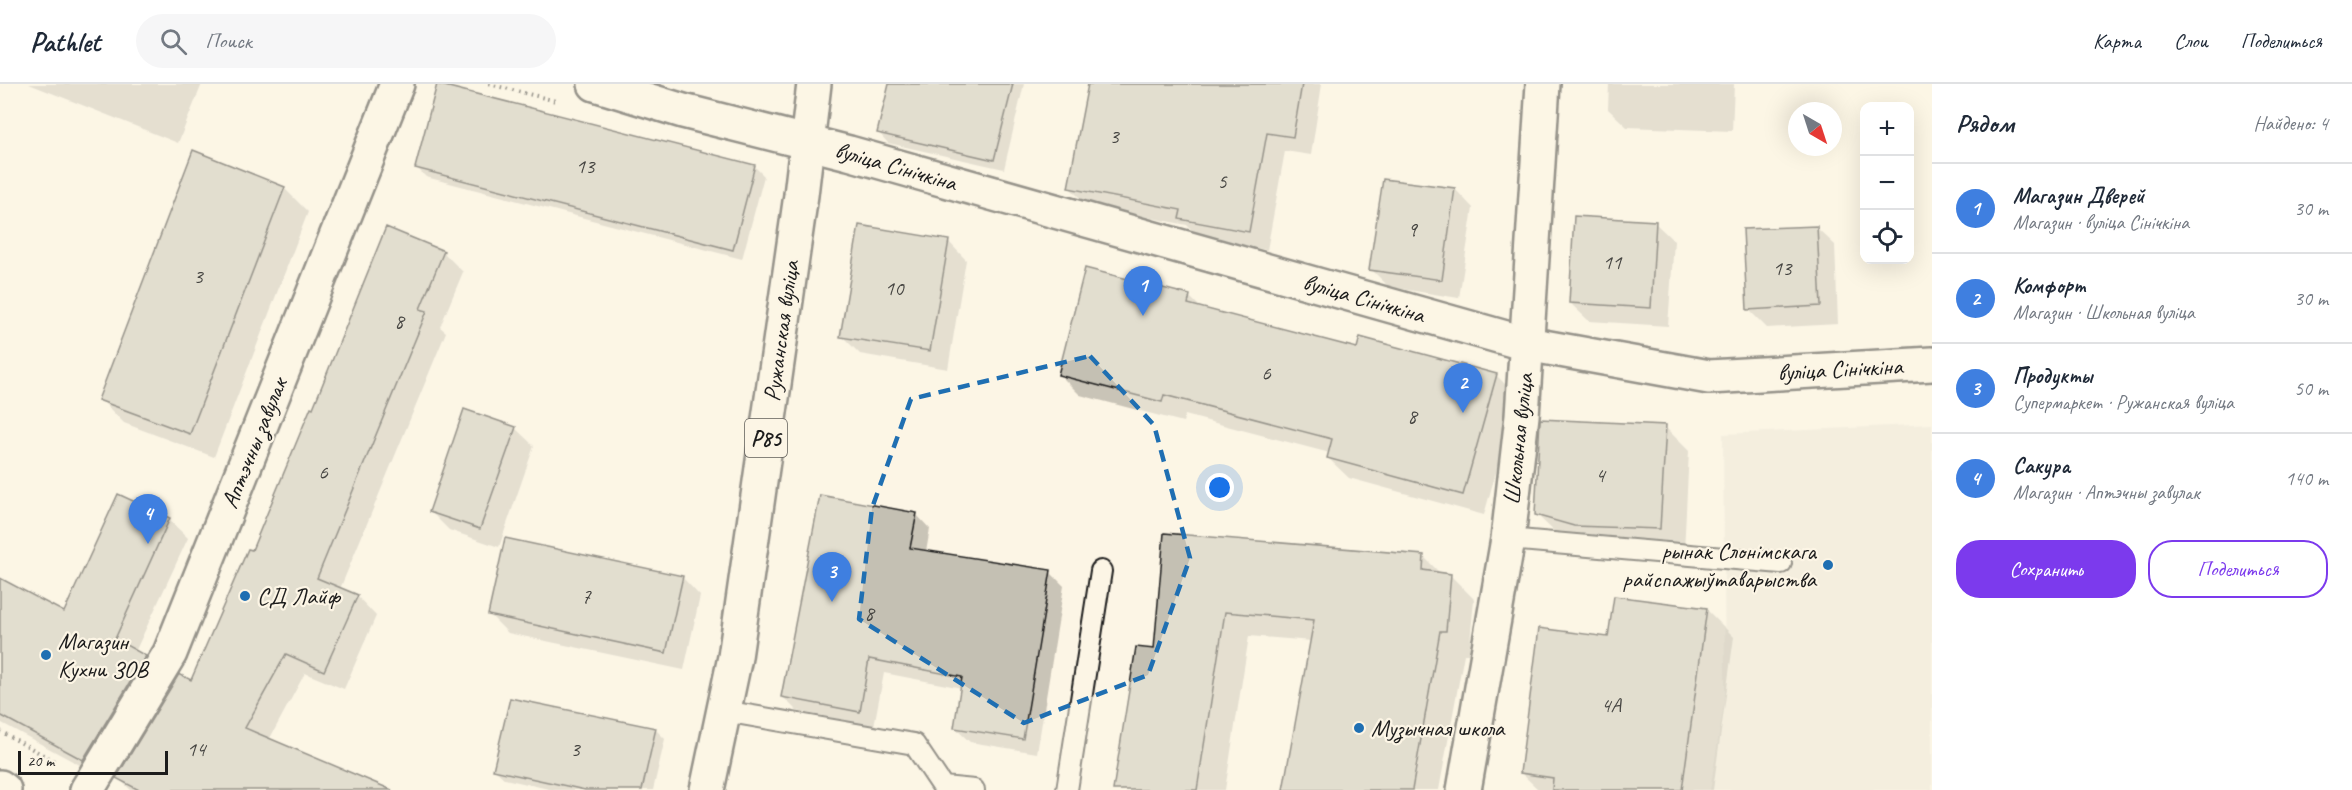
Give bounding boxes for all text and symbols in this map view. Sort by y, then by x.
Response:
search box [136,14,556,68]
text: Pathlet [30,24,100,59]
icon: search [157,25,190,58]
text: Поиск [205,27,252,55]
text: Карта [2093,28,2141,54]
text: Слои [2174,28,2208,54]
text: Поделиться [2241,28,2322,54]
north arrow [1788,102,1842,156]
map controls [1860,102,1914,264]
button: + [1860,102,1914,156]
text: Рядом [1956,107,2014,140]
text: Найдено: 4 [2253,111,2328,136]
house number: 3 [1109,123,1120,149]
street label: вуліца Сінічкіна [832,134,962,198]
house number: 13 [576,153,596,179]
button: − [1860,156,1914,210]
house number: 5 [1217,168,1228,194]
text: Магазин Дверей [2013,182,2144,210]
text: 1 [1971,196,1980,221]
text: 30 m [2294,196,2328,221]
button: locate [1860,210,1914,264]
text: Магазин · вуліца Сінічкіна [2013,210,2189,235]
house number: 9 [1407,216,1418,242]
house number: 11 [1603,249,1623,275]
house number: 13 [1773,255,1793,281]
street label: Ружанская вуліца [756,257,806,403]
house number: 3 [193,263,204,289]
pin: 1 [1124,266,1162,316]
street label: вуліца Сінічкіна [1300,266,1430,330]
text: Комфорт [2013,272,2085,300]
house number: 10 [885,275,905,301]
text: 2 [1971,286,1980,311]
text: 30 m [2294,286,2328,311]
text: Магазин · Школьная вуліца [2013,300,2195,325]
house number: 8 [394,308,406,334]
street label: вуліца Сінічкіна [1777,351,1905,387]
house number: 6 [1261,360,1271,386]
text: Продукты [2013,362,2092,390]
pin: 2 [1444,364,1482,413]
street label: Школьная вуліца [1496,370,1540,506]
street label: Аптэчны завулак [214,372,295,513]
text: 3 [1971,376,1980,401]
text: 50 m [2294,376,2328,401]
text: Супермаркет · Ружанская вуліца [2013,390,2234,415]
house number: 8 [1407,403,1419,429]
road number: Р85 [745,419,787,457]
text: Сакура [2013,452,2070,480]
house number: 6 [318,459,328,485]
house number: 4 [1595,462,1607,488]
text: 4 [1971,466,1980,491]
text: 140 m [2285,466,2328,491]
your location [1205,473,1234,502]
text: Магазин · Аптэчны завулак [2013,480,2200,505]
pin: 4 [128,494,168,544]
place label: рынак Слонімскага райспажыўтаварыства [1623,536,1817,594]
button: Сохранить [1956,540,2136,598]
button: Поделиться [2148,540,2328,598]
pin: 3 [812,552,852,602]
marker: рынак Слонімскага райспажыўтаварыства [1821,558,1835,572]
place label: СД Лайф [257,581,342,611]
house number: 7 [581,583,592,609]
marker: СД Лайф [238,589,252,603]
house number: 8 [864,600,876,626]
place label: Магазин Кухни ЗОВ [58,626,149,684]
marker: Магазин Кухни ЗОВ [39,648,53,662]
house number: 4А [1601,692,1622,718]
place label: Музычная школа [1371,713,1506,744]
marker: Музычная школа [1352,721,1366,735]
house number: 14 [187,736,208,762]
house number: 3 [570,736,581,762]
scale bar [18,748,168,776]
text: 20 m [27,751,54,771]

